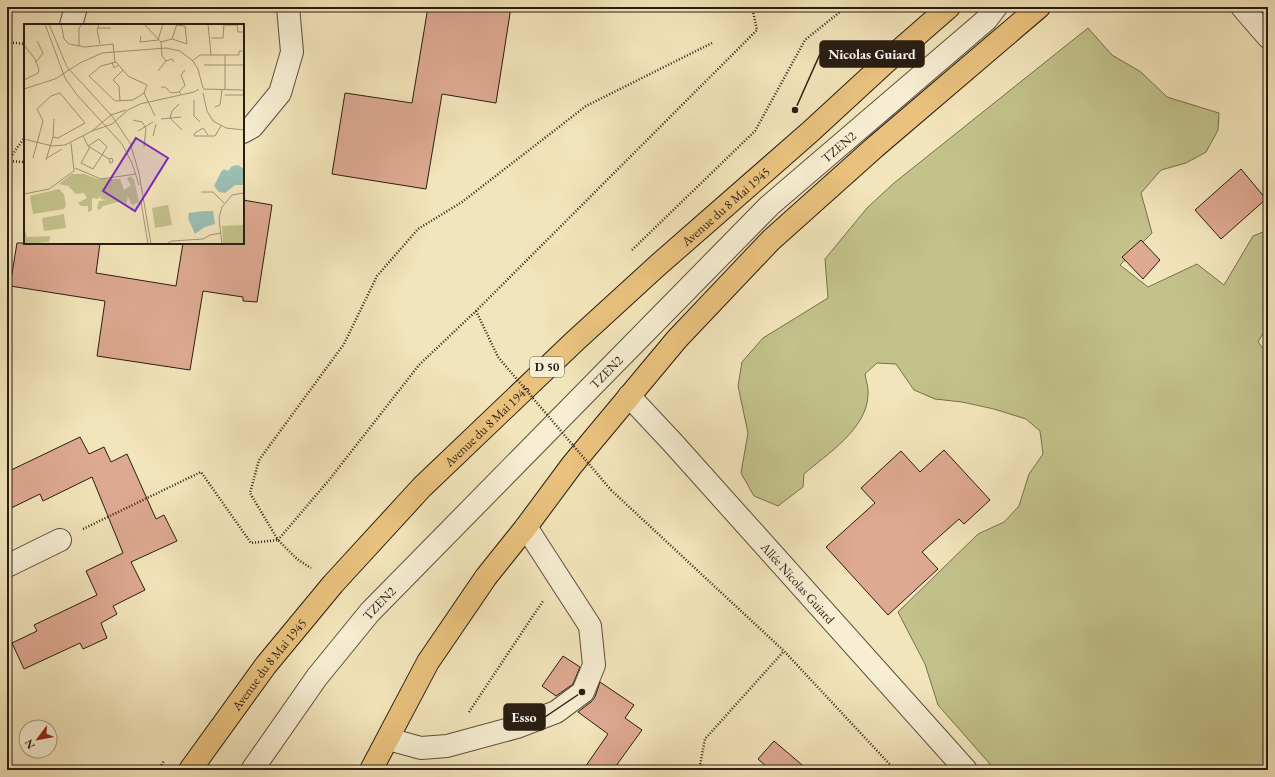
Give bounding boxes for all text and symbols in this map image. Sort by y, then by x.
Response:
inset map [24,24,244,244]
callout: Nicolas Guiard [820,41,924,67]
text: Nicolas Guiard [828,45,916,63]
street label: TZEN2 [818,127,860,166]
street label: Avenue du 8 Mai 1945 [677,163,774,250]
street label: TZEN2 [586,351,627,393]
road number: D 50 [530,357,564,377]
street label: Avenue du 8 Mai 1945 [440,381,534,471]
street label: Allée Nicolas Guiard [756,538,839,628]
street label: TZEN2 [359,582,400,624]
street label: Avenue du 8 Mai 1945 [227,615,310,715]
callout: Esso [504,704,545,730]
text: Esso [511,708,537,726]
north arrow [18,719,58,759]
text: N [21,737,38,752]

